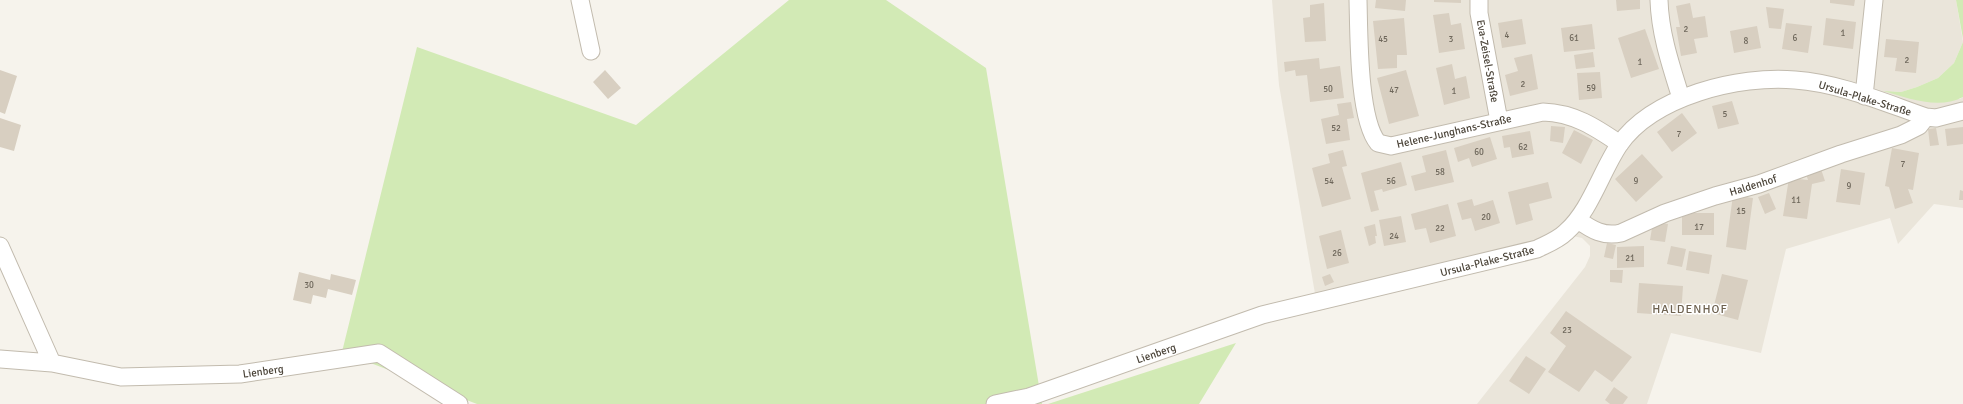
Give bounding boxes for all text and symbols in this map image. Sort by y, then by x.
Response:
street label: Eva-Zeisel-Straße [1474,19,1501,104]
house number: 2 [1684,24,1689,35]
house number: 1 [1841,28,1846,39]
house number: 4 [1505,30,1510,41]
house number: 61 [1569,33,1579,44]
house number: 6 [1793,33,1798,44]
house number: 45 [1378,34,1388,45]
house number: 3 [1449,34,1454,45]
house number: 8 [1744,36,1749,47]
house number: 2 [1905,55,1910,66]
house number: 1 [1638,57,1643,68]
street label: Ursula-Plake-Straße [1817,78,1913,119]
house number: 2 [1521,79,1526,90]
house number: 59 [1586,83,1596,94]
house number: 50 [1323,84,1333,95]
house number: 47 [1389,85,1399,96]
house number: 1 [1452,86,1457,97]
house number: 5 [1723,109,1728,120]
street label: Helene-Junghans-Straße [1395,112,1513,151]
house number: 52 [1331,123,1341,134]
house number: 7 [1677,129,1682,140]
house number: 62 [1518,142,1528,153]
house number: 60 [1474,147,1484,158]
house number: 7 [1901,159,1906,170]
house number: 58 [1435,167,1445,178]
street label: Haldenhof [1728,172,1780,199]
house number: 54 [1324,176,1334,187]
house number: 56 [1386,176,1396,187]
house number: 9 [1634,176,1639,187]
house number: 9 [1847,181,1852,192]
house number: 11 [1791,195,1801,206]
house number: 15 [1736,206,1746,217]
house number: 20 [1481,212,1491,223]
house number: 17 [1694,222,1704,233]
house number: 22 [1435,223,1445,234]
house number: 24 [1389,231,1399,242]
street label: Ursula-Plake-Straße [1439,243,1536,279]
house number: 26 [1332,248,1342,259]
house number: 21 [1625,253,1635,264]
house number: 30 [304,280,314,291]
district label: HALDENHOF [1652,302,1728,317]
house number: 23 [1562,325,1572,336]
street label: Lienberg [1135,341,1178,366]
street label: Lienberg [242,362,285,381]

